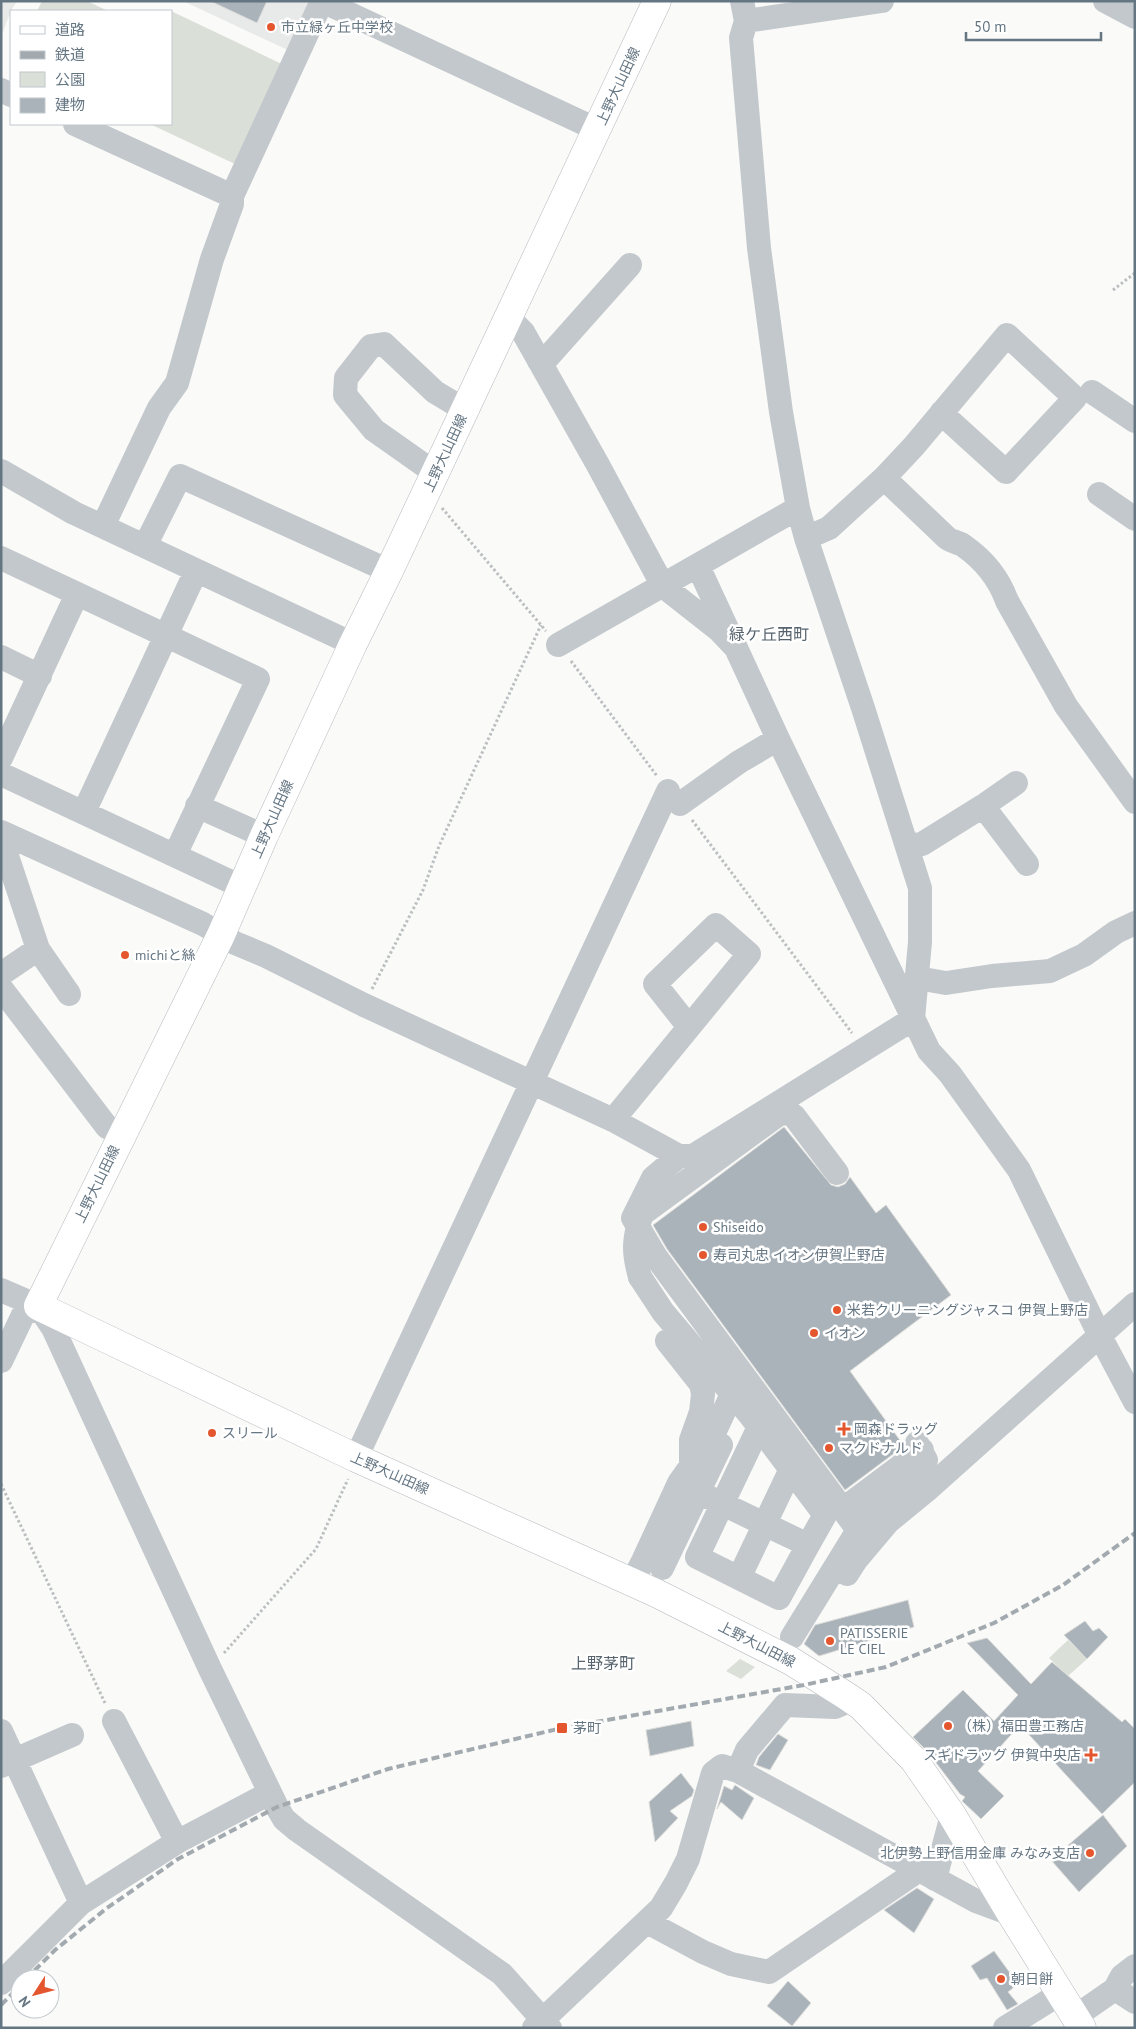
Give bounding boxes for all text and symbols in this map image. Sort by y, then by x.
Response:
legend [10,10,172,125]
scale bar [966,10,1101,42]
text: 50 m [974,17,1007,36]
place label: 市立緑ヶ丘中学校 [281,18,393,36]
text: 道路 [55,20,85,39]
marker: 市立緑ヶ丘中学校 [265,21,277,33]
street label: 上野大山田線 [592,44,644,128]
text: 鉄道 [55,45,85,64]
text: 公園 [55,70,85,89]
text: 建物 [55,95,85,114]
street label: 上野大山田線 [419,411,471,495]
district label: 緑ケ丘西町 [729,624,809,644]
street label: 上野大山田線 [247,777,297,861]
place label: michiと絲 [135,946,196,964]
marker: michiと絲 [119,949,131,961]
street label: 上野大山田線 [70,1142,124,1226]
place label: Shiseido [713,1218,764,1236]
marker: Shiseido [697,1221,709,1233]
place label: 寿司丸忠 イオン伊賀上野店 [713,1246,885,1264]
marker: 寿司丸忠 イオン伊賀上野店 [697,1249,709,1261]
place label: 米若クリーニングジャスコ 伊賀上野店 [847,1301,1088,1319]
marker: 米若クリーニングジャスコ 伊賀上野店 [831,1304,843,1316]
place label: イオン [824,1324,866,1342]
marker: イオン [808,1327,820,1339]
place label: 岡森ドラッグ [854,1420,938,1438]
marker: 岡森ドラッグ [838,1423,850,1435]
place label: スリール [222,1424,278,1442]
marker: スリール [206,1427,218,1439]
place label: マクドナルド [839,1439,923,1457]
marker: マクドナルド [823,1442,835,1454]
street label: 上野大山田線 [348,1448,432,1498]
street label: 上野大山田線 [715,1617,799,1671]
place label: PATISSERIE LE CIEL [840,1624,908,1658]
marker: PATISSERIE LE CIEL [824,1635,836,1647]
district label: 上野茅町 [571,1653,635,1673]
place label: （株）福田豊工務店 [958,1717,1084,1735]
place label: 茅町 [573,1719,601,1737]
marker: （株）福田豊工務店 [942,1720,954,1732]
marker: 茅町 [555,1721,569,1735]
place label: スギドラッグ 伊賀中央店 [923,1746,1081,1764]
marker: スギドラッグ 伊賀中央店 [1085,1749,1097,1761]
place label: 北伊勢上野信用金庫 みなみ支店 [880,1844,1080,1862]
marker: 北伊勢上野信用金庫 みなみ支店 [1084,1847,1096,1859]
north arrow [10,1969,60,2019]
place label: 朝日餅 [1011,1970,1053,1988]
marker: 朝日餅 [995,1973,1007,1985]
text: N [14,1993,34,2011]

